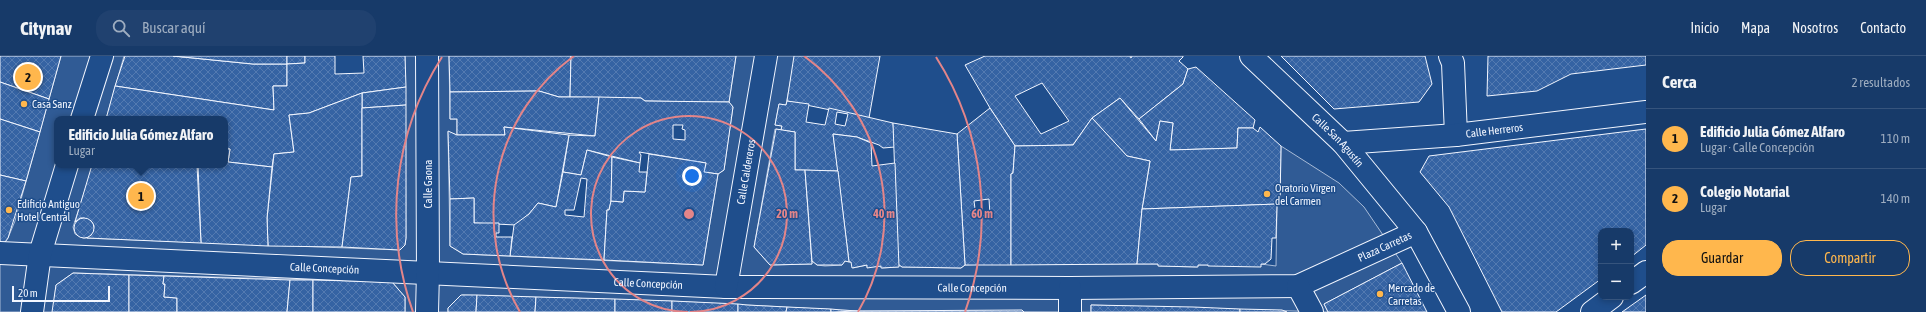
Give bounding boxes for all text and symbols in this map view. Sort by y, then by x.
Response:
search box [96,10,376,46]
text: Citynav [20,17,72,39]
icon: search [110,17,132,39]
text: Buscar aquí [142,19,206,36]
text: Inicio [1690,20,1719,36]
text: Mapa [1741,20,1770,36]
text: Nosotros [1792,20,1838,36]
text: Contacto [1860,20,1906,36]
pin: 2 [15,62,41,92]
text: Cerca [1662,72,1697,92]
text: 2 resultados [1851,75,1910,90]
place label: Casa Sanz [32,98,72,110]
marker: Casa Sanz [19,99,29,109]
street label: Calle San Agustín [1310,111,1366,169]
popup [54,116,228,168]
street label: Calle Herreros [1465,121,1524,140]
text: Edificio Julia Gómez Alfaro [1700,123,1845,140]
text: Edificio Julia Gómez Alfaro [68,126,214,143]
text: 1 [1672,131,1678,146]
text: 110 m [1881,131,1910,146]
street label: Calle Caldereros [734,138,758,205]
text: Lugar · Calle Concepción [1700,140,1815,155]
text: Lugar [68,143,95,158]
street label: Calle Gaona [422,160,434,208]
your location [682,166,702,186]
pin: 1 [128,181,154,211]
place label: Oratorio Virgen del Carmen [1275,182,1336,207]
text: Colegio Notarial [1700,183,1789,200]
marker: Oratorio Virgen del Carmen [1262,189,1272,199]
text: 2 [1672,191,1678,206]
text: 140 m [1881,191,1910,206]
place label: Edificio Antiguo Hotel Central [17,198,80,223]
text: Lugar [1700,200,1727,215]
marker: Edificio Antiguo Hotel Central [4,205,14,215]
centre of rings [682,207,696,221]
text: 20 m [776,207,798,221]
text: 40 m [872,207,895,221]
text: 60 m [971,207,993,221]
map controls [1598,228,1634,300]
button: + [1598,228,1634,264]
street label: Plaza Carretas [1356,229,1413,264]
button: Guardar [1662,240,1782,276]
button: Compartir [1790,240,1910,276]
street label: Calle Concepción [290,261,359,276]
button: − [1598,264,1634,300]
street label: Calle Concepción [613,276,683,291]
street label: Calle Concepción [938,282,1007,294]
place label: Mercado de Carretas [1388,282,1435,307]
scale bar [12,284,110,303]
text: 20 m [18,287,38,299]
marker: Mercado de Carretas [1375,289,1385,299]

